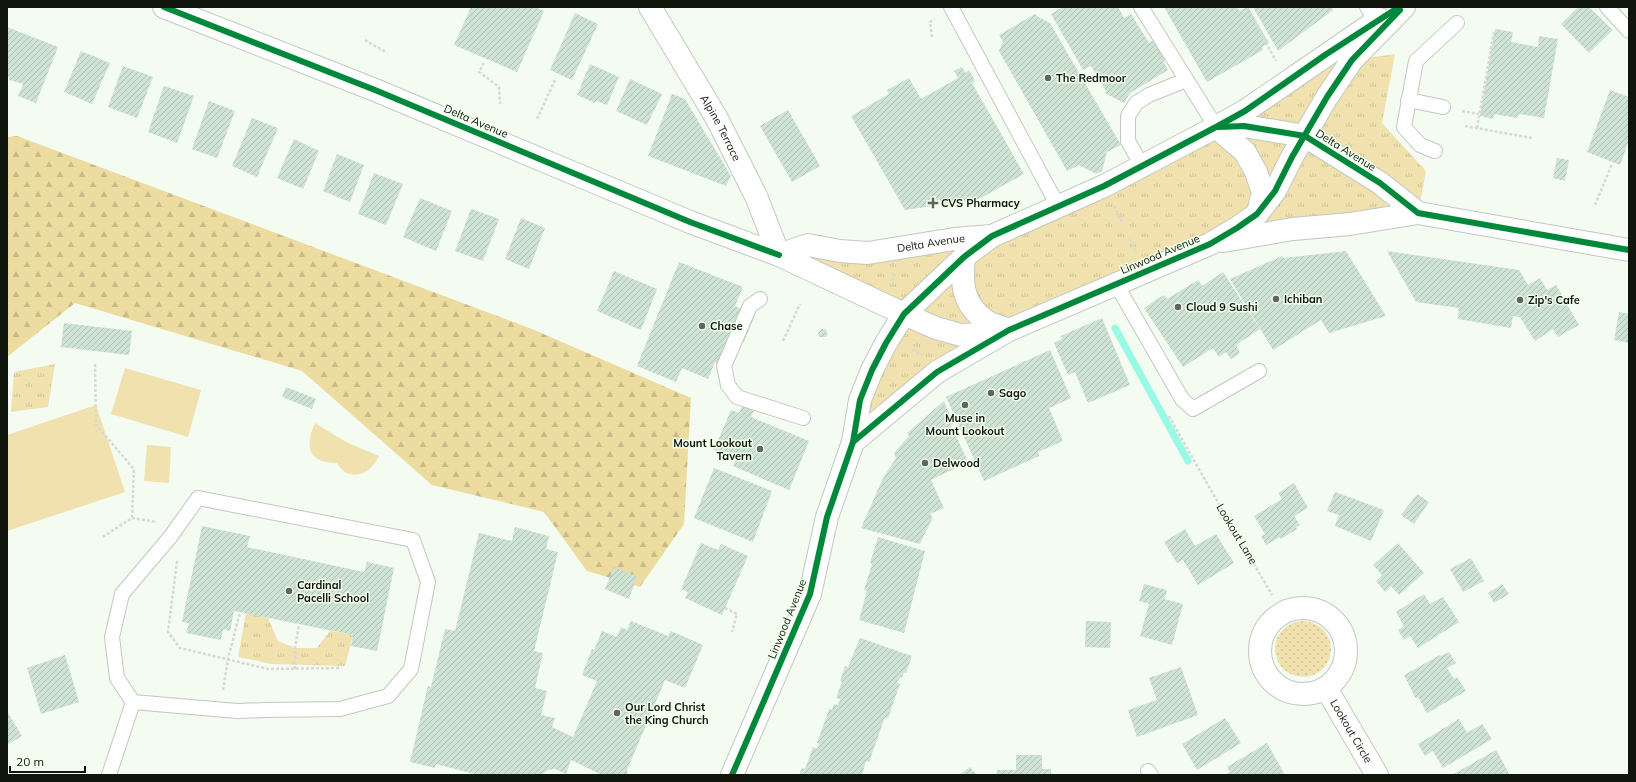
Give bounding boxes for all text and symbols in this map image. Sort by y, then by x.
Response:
place label: The Redmoor [1056,71,1127,85]
marker: The Redmoor [1043,73,1053,83]
street label: Alpine Terrace [697,92,744,163]
street label: Delta Avenue [442,101,510,141]
street label: Delta Avenue [1313,126,1379,174]
place label: CVS Pharmacy [941,196,1020,210]
marker: CVS Pharmacy [928,198,938,208]
street label: Delta Avenue [896,231,965,255]
street label: Linwood Avenue [1118,231,1202,277]
place label: Ichiban [1284,292,1322,306]
place label: Zip's Cafe [1528,293,1580,307]
marker: Ichiban [1271,294,1281,304]
marker: Zip's Cafe [1515,295,1525,305]
place label: Cloud 9 Sushi [1186,300,1258,314]
marker: Cloud 9 Sushi [1173,302,1183,312]
place label: Chase [710,319,743,333]
marker: Chase [697,321,707,331]
place label: Sago [999,386,1027,400]
marker: Sago [986,388,996,398]
marker: Muse in Mount Lookout [960,400,970,410]
place label: Muse in Mount Lookout [926,411,1004,438]
place label: Mount Lookout Tavern [673,436,752,463]
marker: Mount Lookout Tavern [755,444,765,454]
place label: Delwood [933,456,980,470]
marker: Delwood [920,458,930,468]
street label: Lookout Lane [1213,501,1261,567]
street label: Linwood Avenue [765,577,809,661]
place label: Cardinal Pacelli School [297,578,369,605]
marker: Cardinal Pacelli School [284,586,294,596]
street label: Lookout Circle [1327,697,1375,766]
place label: Our Lord Christ the King Church [625,700,709,727]
marker: Our Lord Christ the King Church [612,708,622,718]
scale bar [10,748,85,774]
text: 20 m [16,754,44,769]

